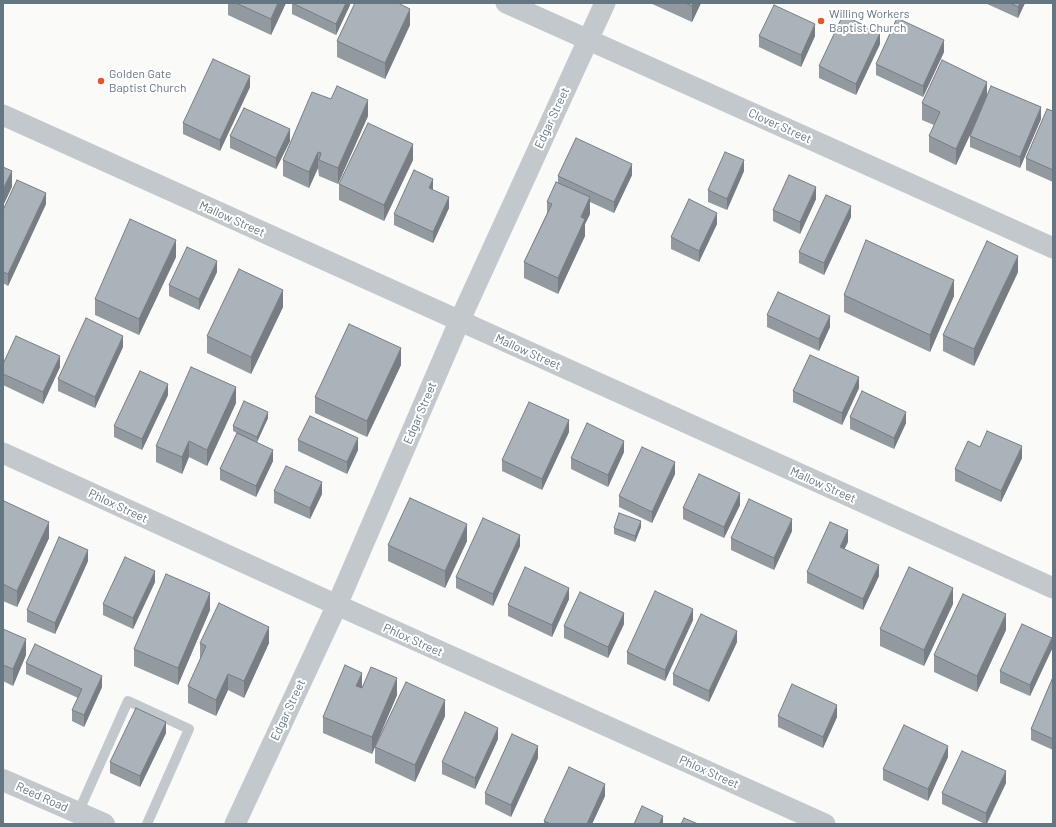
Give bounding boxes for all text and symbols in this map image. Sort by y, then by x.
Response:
place label: Willing Workers Baptist Church [829,7,910,35]
marker: Willing Workers Baptist Church [816,16,826,26]
place label: Golden Gate Baptist Church [109,67,186,95]
marker: Golden Gate Baptist Church [96,76,106,86]
street label: Edgar Street [532,85,572,151]
street label: Clover Street [746,106,814,146]
street label: Mallow Street [197,198,267,240]
street label: Mallow Street [493,331,563,373]
street label: Edgar Street [400,380,440,446]
street label: Mallow Street [788,464,858,506]
street label: Phlox Street [86,486,150,526]
street label: Phlox Street [381,620,445,660]
street label: Edgar Street [268,677,308,743]
street label: Phlox Street [677,752,741,792]
street label: Reed Road [14,779,70,815]

